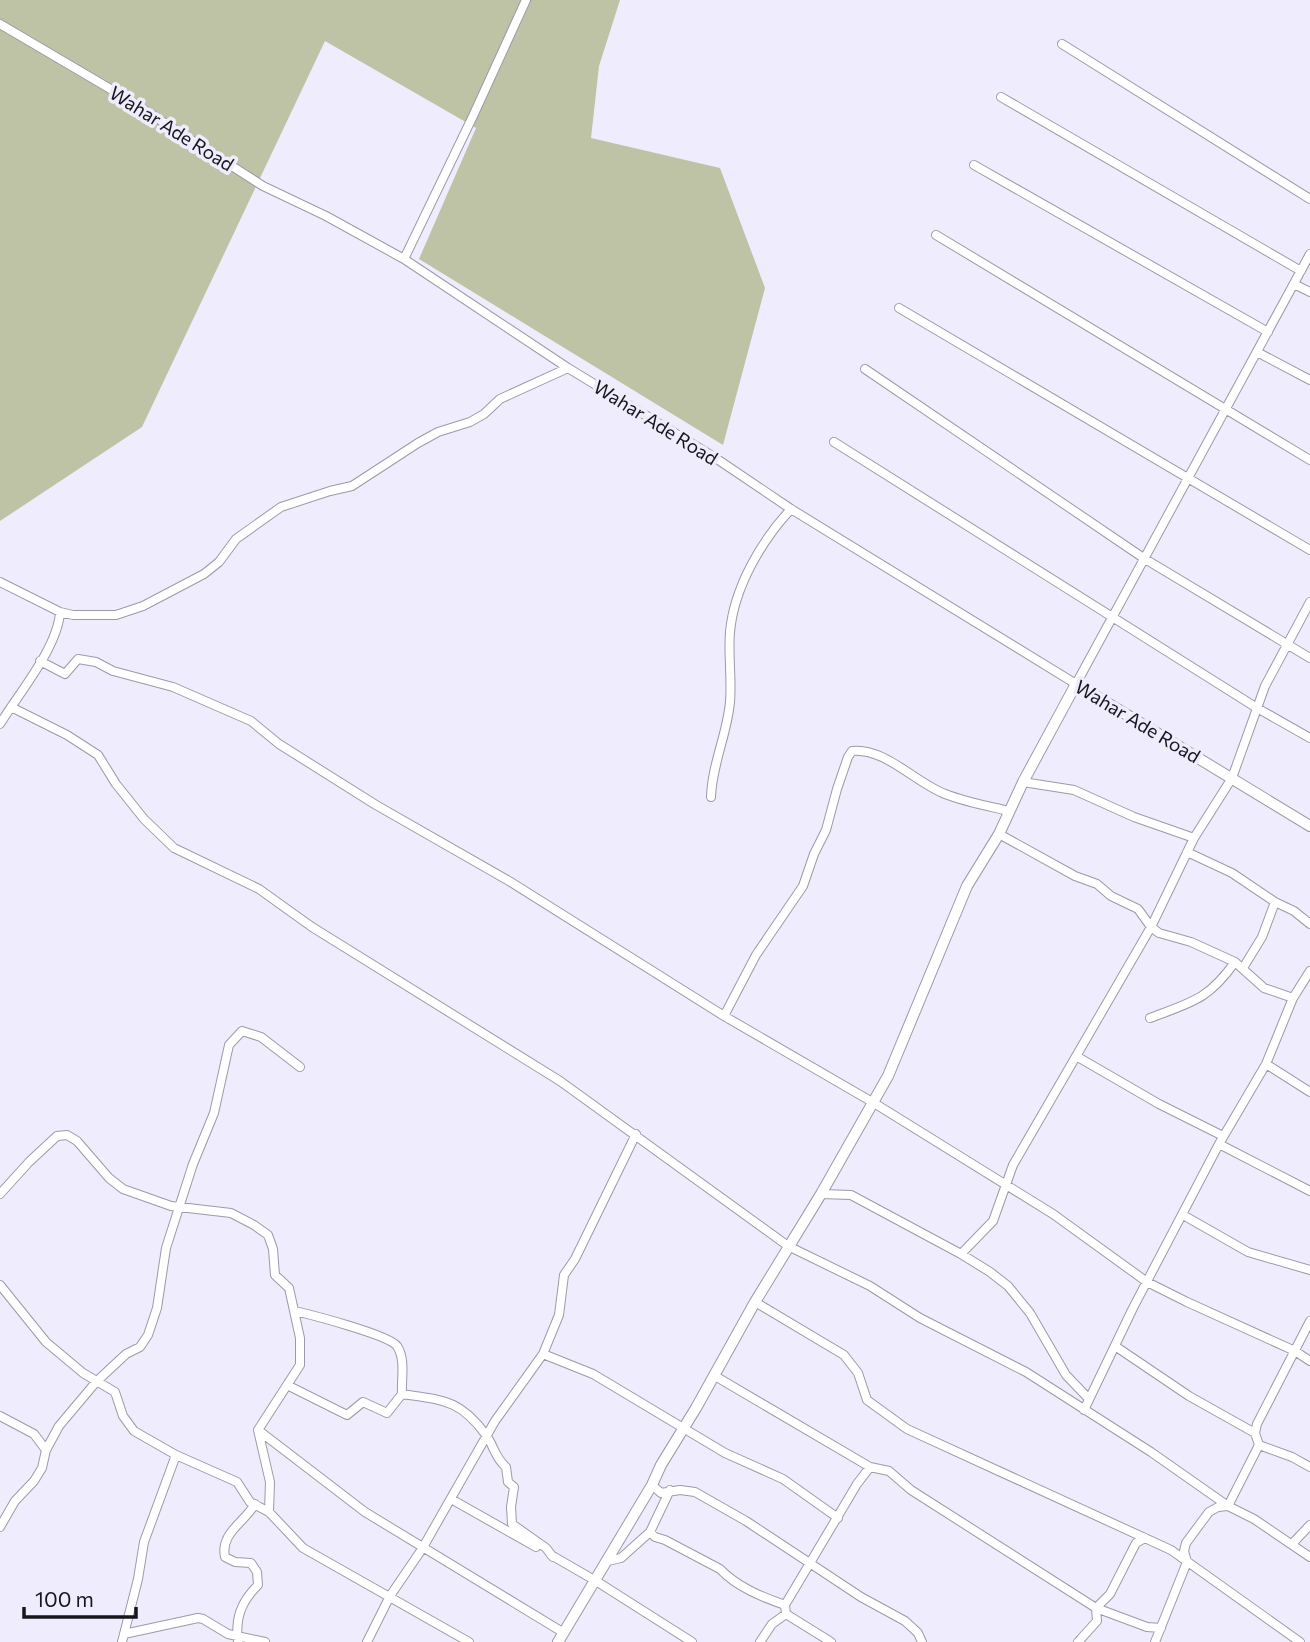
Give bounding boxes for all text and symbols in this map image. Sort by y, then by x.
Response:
street label: Wahar Ade Road [106,81,238,175]
street label: Wahar Ade Road [590,375,722,469]
street label: Wahar Ade Road [1071,675,1205,767]
scale bar [24,1576,136,1620]
text: 100 m [35,1586,94,1611]

